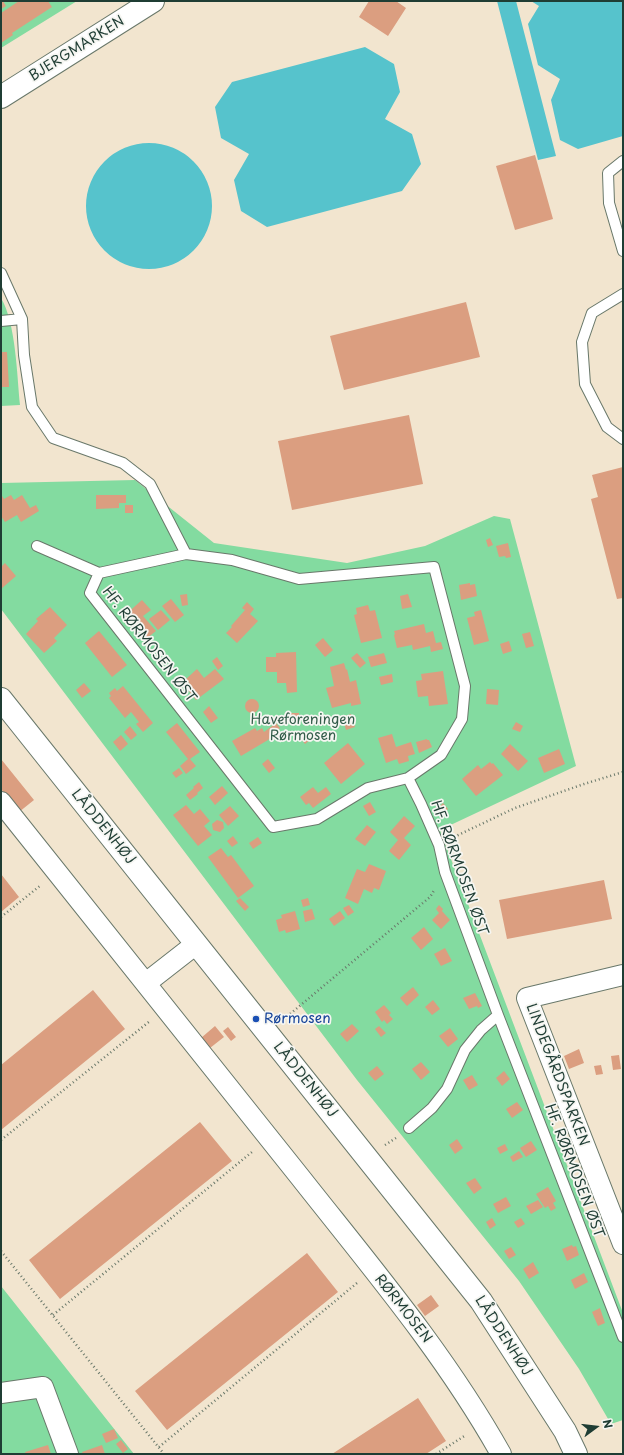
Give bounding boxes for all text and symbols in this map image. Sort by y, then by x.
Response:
street label: BJERGMARKEN [26,13,128,85]
street label: HF. RØRMOSEN ØST [99,584,199,706]
park label: Haveforeningen Rørmosen [251,712,355,744]
street label: LÅDDENHØJ [67,786,139,868]
street label: HF. RØRMOSEN ØST [427,798,491,938]
street label: LINDEGÅRDSPARKEN [522,1001,592,1149]
place label: Rørmosen [264,1011,331,1027]
marker: Rørmosen [251,1014,261,1024]
street label: LÅDDENHØJ [269,1039,341,1121]
street label: HF. RØRMOSEN ØST [541,1101,607,1241]
street label: RØRMOSEN [371,1271,435,1347]
street label: LÅDDENHØJ [471,1293,535,1379]
north arrow [576,1407,616,1447]
text: N [599,1417,617,1430]

